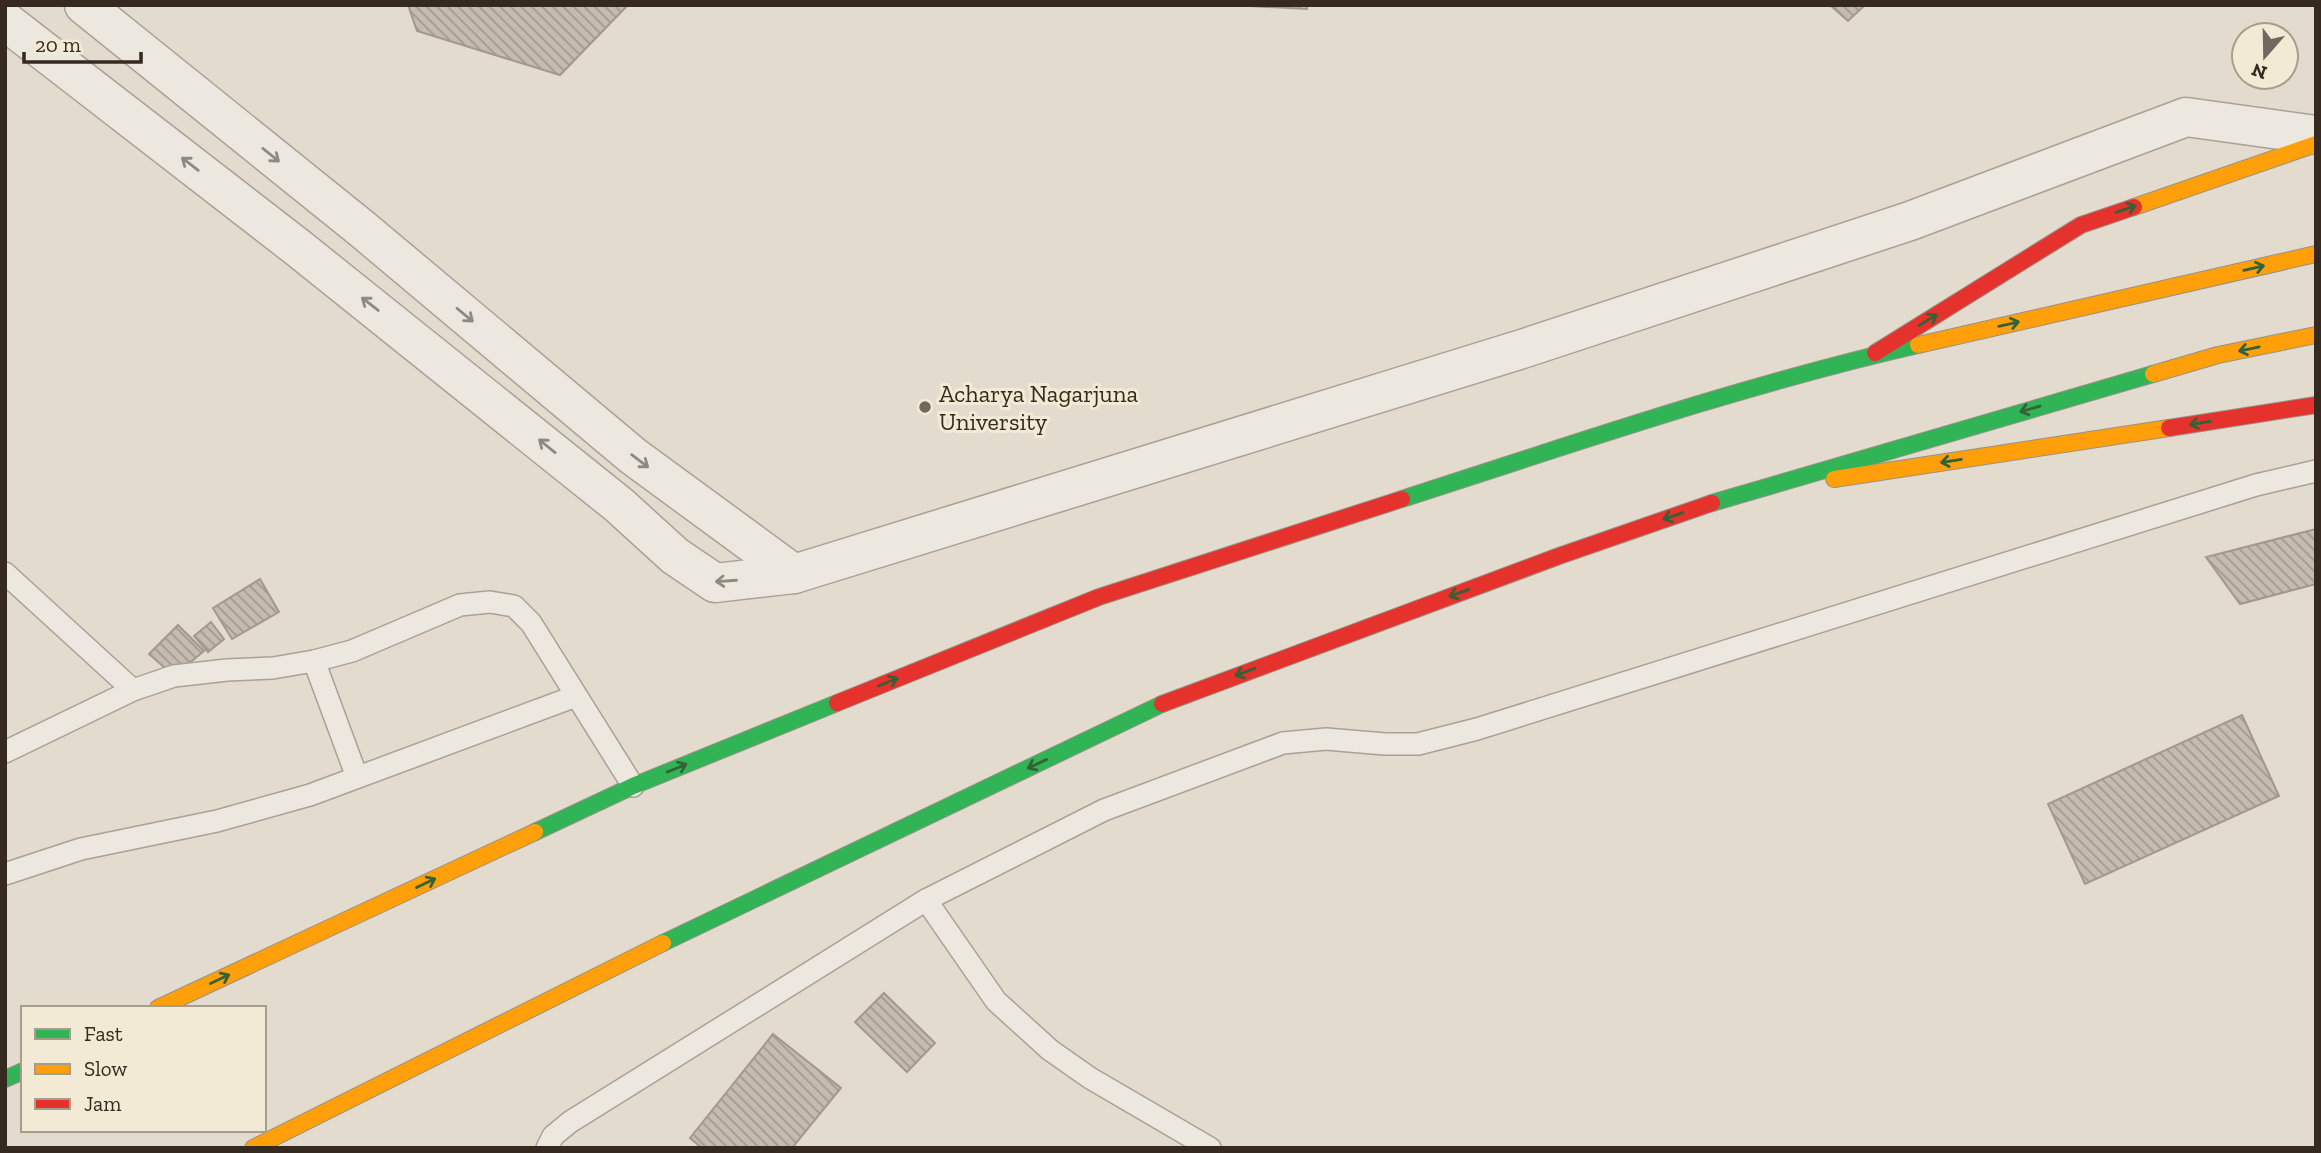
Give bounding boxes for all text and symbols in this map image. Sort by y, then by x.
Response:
scale bar [24,21,142,65]
north arrow [2230,21,2300,91]
text: 20 m [35,32,81,57]
text: N [2249,58,2270,85]
one-way arrow [261,148,279,163]
one-way arrow [182,157,200,172]
one-way arrow [2115,202,2137,215]
one-way arrow [2242,260,2265,274]
one-way arrow [361,296,379,312]
one-way arrow [456,307,474,323]
one-way arrow [1918,312,1938,326]
one-way arrow [1997,317,2020,330]
one-way arrow [2238,342,2261,356]
place label: Acharya Nagarjuna University [939,379,1139,436]
marker: Acharya Nagarjuna University [917,399,933,415]
one-way arrow [2019,404,2041,417]
one-way arrow [2189,417,2212,430]
one-way arrow [539,439,557,454]
one-way arrow [630,454,649,468]
one-way arrow [1940,455,1963,468]
one-way arrow [1662,511,1684,523]
one-way arrow [715,575,738,588]
one-way arrow [1448,588,1470,600]
one-way arrow [1235,667,1257,679]
one-way arrow [877,675,898,688]
one-way arrow [1027,758,1049,771]
one-way arrow [666,760,688,773]
one-way arrow [415,875,436,889]
one-way arrow [209,972,230,985]
legend [21,1006,266,1132]
text: Fast [84,1021,123,1046]
text: Slow [84,1056,127,1081]
text: Jam [84,1091,121,1116]

